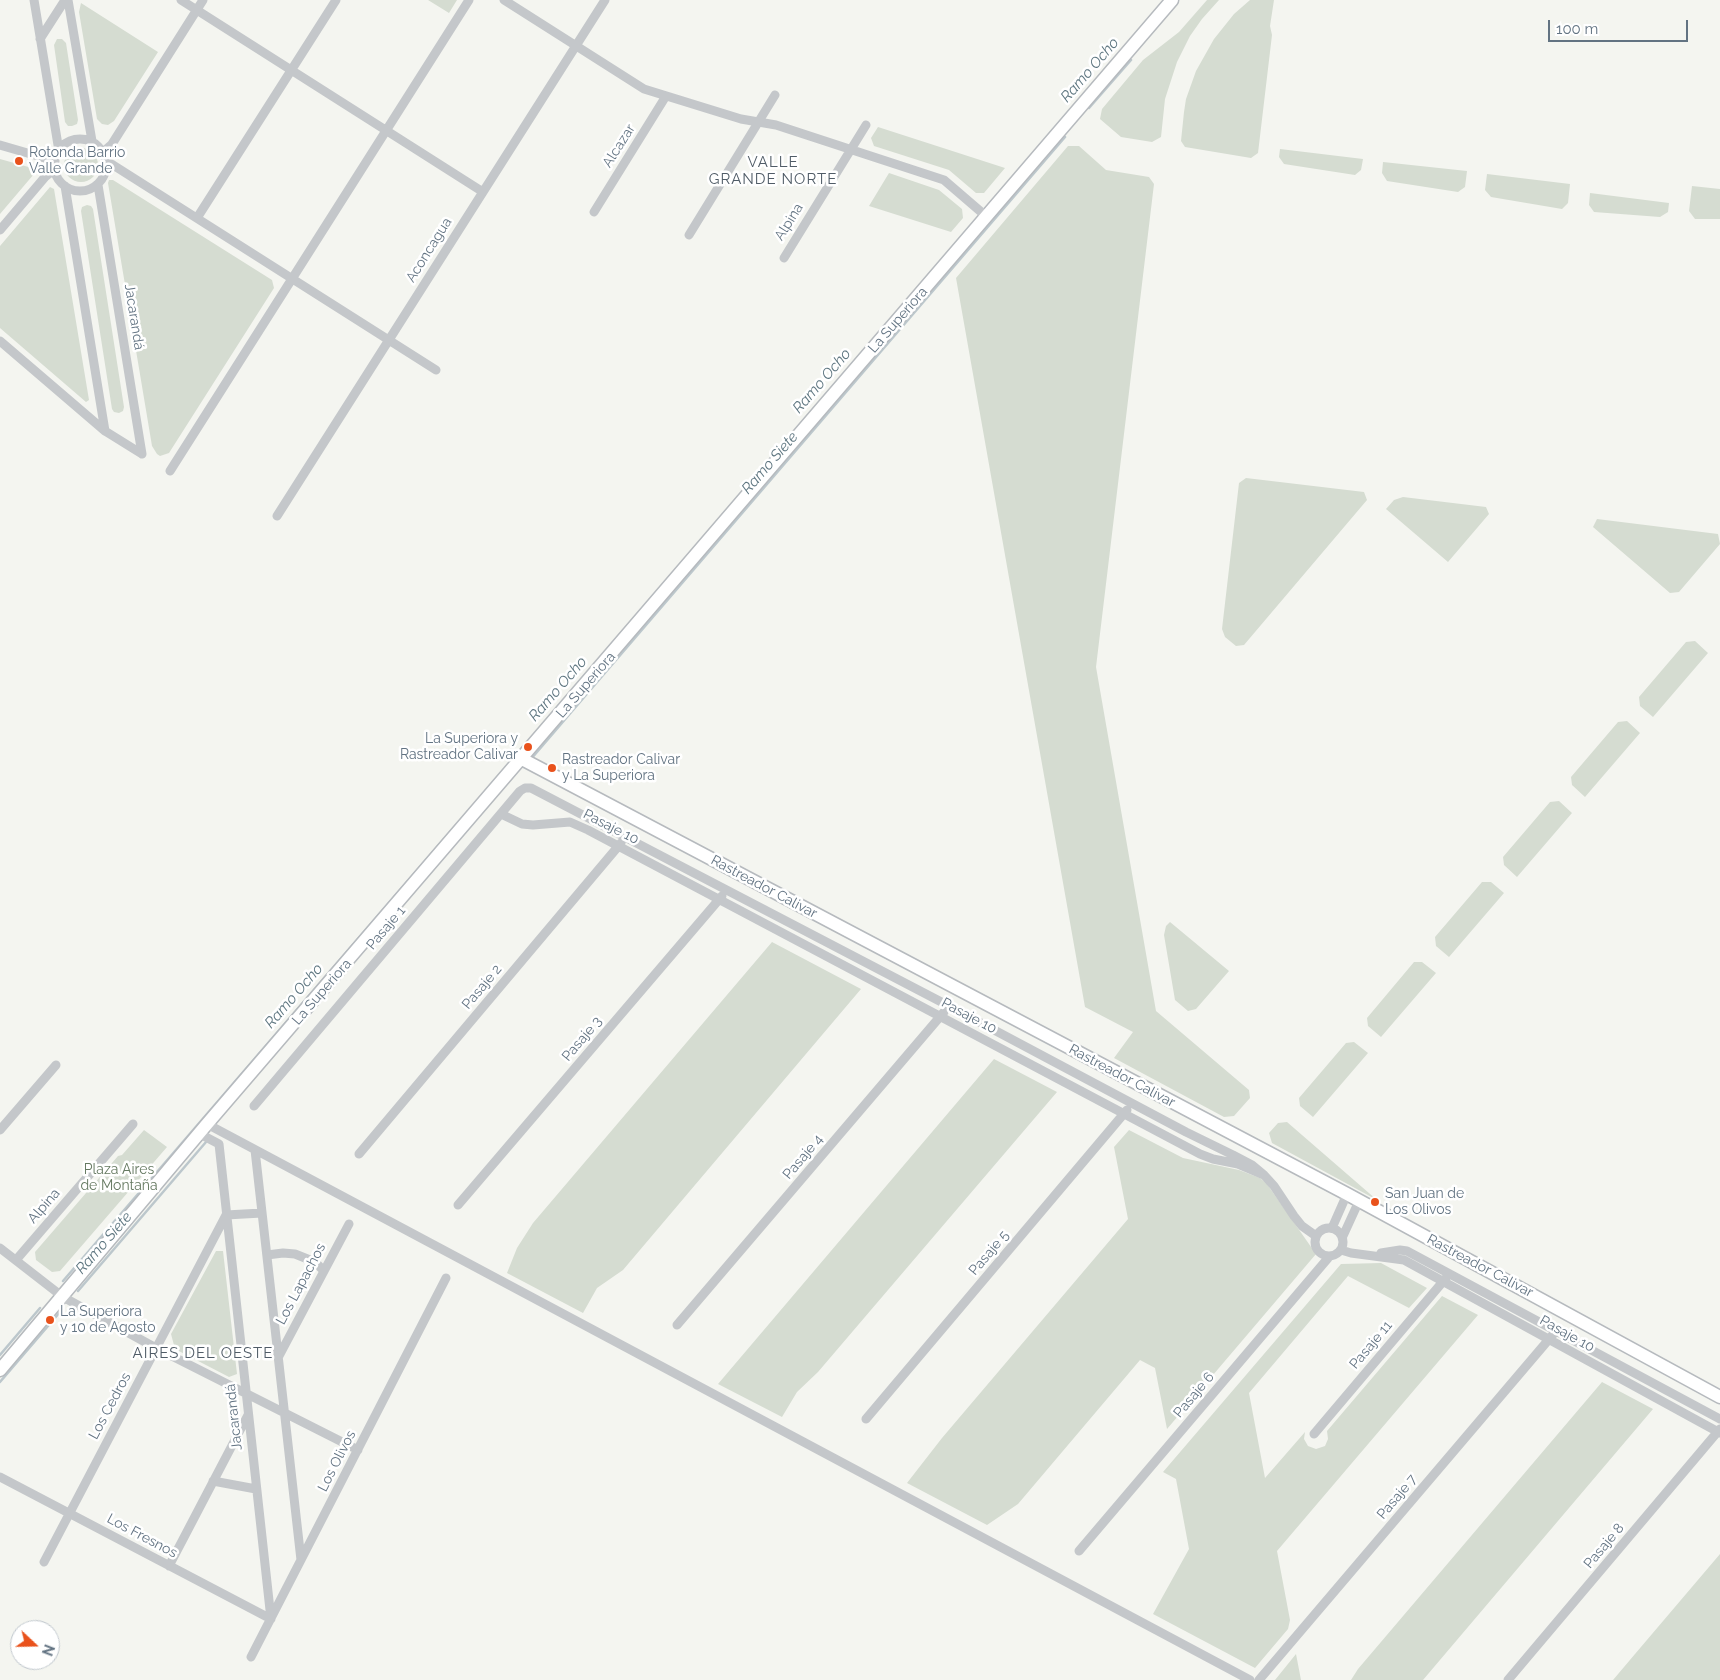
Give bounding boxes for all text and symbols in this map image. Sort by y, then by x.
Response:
scale bar [1550,10,1690,42]
text: 100 m [1556,20,1598,38]
water label: Ramo Ocho [1057,34,1123,106]
street label: Alcazar [599,121,639,171]
place label: Rotonda Barrio Valle Grande [29,145,125,178]
district label: VALLE GRANDE NORTE [707,153,839,188]
marker: Rotonda Barrio Valle Grande [13,155,25,167]
street label: Alpina [771,200,807,244]
street label: Aconcagua [402,214,456,286]
street label: Jacarandá [120,283,148,351]
street label: La Superiora [865,284,931,356]
water label: Ramo Ocho [789,345,855,417]
water label: Ramo Siete [738,428,802,498]
street label: La Superiora [553,649,619,721]
water label: Ramo Ocho [525,653,591,725]
place label: La Superiora y Rastreador Calivar [400,731,518,764]
marker: La Superiora y Rastreador Calivar [522,741,534,753]
place label: Rastreador Calivar y La Superiora [562,752,680,784]
marker: Rastreador Calivar y La Superiora [546,762,558,774]
street label: Pasaje 10 [580,806,642,848]
street label: Rastreador Calivar [708,852,820,922]
street label: Pasaje 1 [363,903,409,953]
street label: La Superiora [289,956,355,1028]
water label: Ramo Ocho [261,960,327,1032]
street label: Pasaje 2 [459,961,505,1013]
street label: Pasaje 10 [939,994,999,1038]
street label: Pasaje 3 [559,1013,605,1065]
street label: Rastreador Calivar [1066,1041,1178,1111]
street label: Pasaje 4 [779,1131,827,1183]
park label: Plaza Aires de Montaña [80,1162,158,1194]
street label: Alpina [24,1185,64,1227]
place label: San Juan de Los Olivos [1385,1186,1464,1218]
marker: San Juan de Los Olivos [1369,1196,1381,1208]
water label: Ramo Siete [72,1208,136,1278]
street label: Pasaje 5 [965,1227,1013,1279]
street label: Rastreador Calivar [1424,1231,1536,1301]
street label: Los Lapachos [273,1240,329,1328]
place label: La Superiora y 10 de Agosto [60,1304,156,1336]
street label: Pasaje 10 [1537,1312,1597,1356]
marker: La Superiora y 10 de Agosto [44,1314,56,1326]
street label: Pasaje 11 [1346,1318,1396,1372]
district label: AIRES DEL OESTE [131,1344,275,1362]
street label: Pasaje 6 [1170,1369,1218,1421]
street label: Los Cedros [85,1370,135,1442]
street label: Jacarandá [222,1383,246,1451]
street label: Los Olivos [314,1428,360,1494]
street label: Pasaje 7 [1374,1471,1420,1523]
street label: Los Fresnos [104,1510,180,1562]
street label: Pasaje 8 [1580,1520,1628,1572]
north arrow [10,1620,60,1670]
text: N [39,1642,57,1658]

